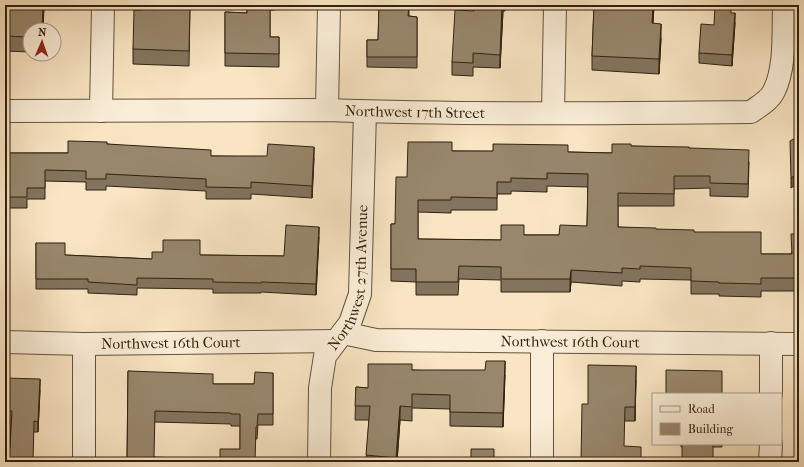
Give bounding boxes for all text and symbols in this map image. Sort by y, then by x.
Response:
north arrow [22,22,62,62]
text: N [38,26,47,39]
street label: Northwest 17th Street [345,102,486,122]
street label: Northwest 27th Avenue [324,204,371,354]
street label: Northwest 16th Court [501,332,641,352]
street label: Northwest 16th Court [101,333,241,353]
legend [652,393,782,445]
text: Road [688,402,715,416]
text: Building [688,422,733,436]

